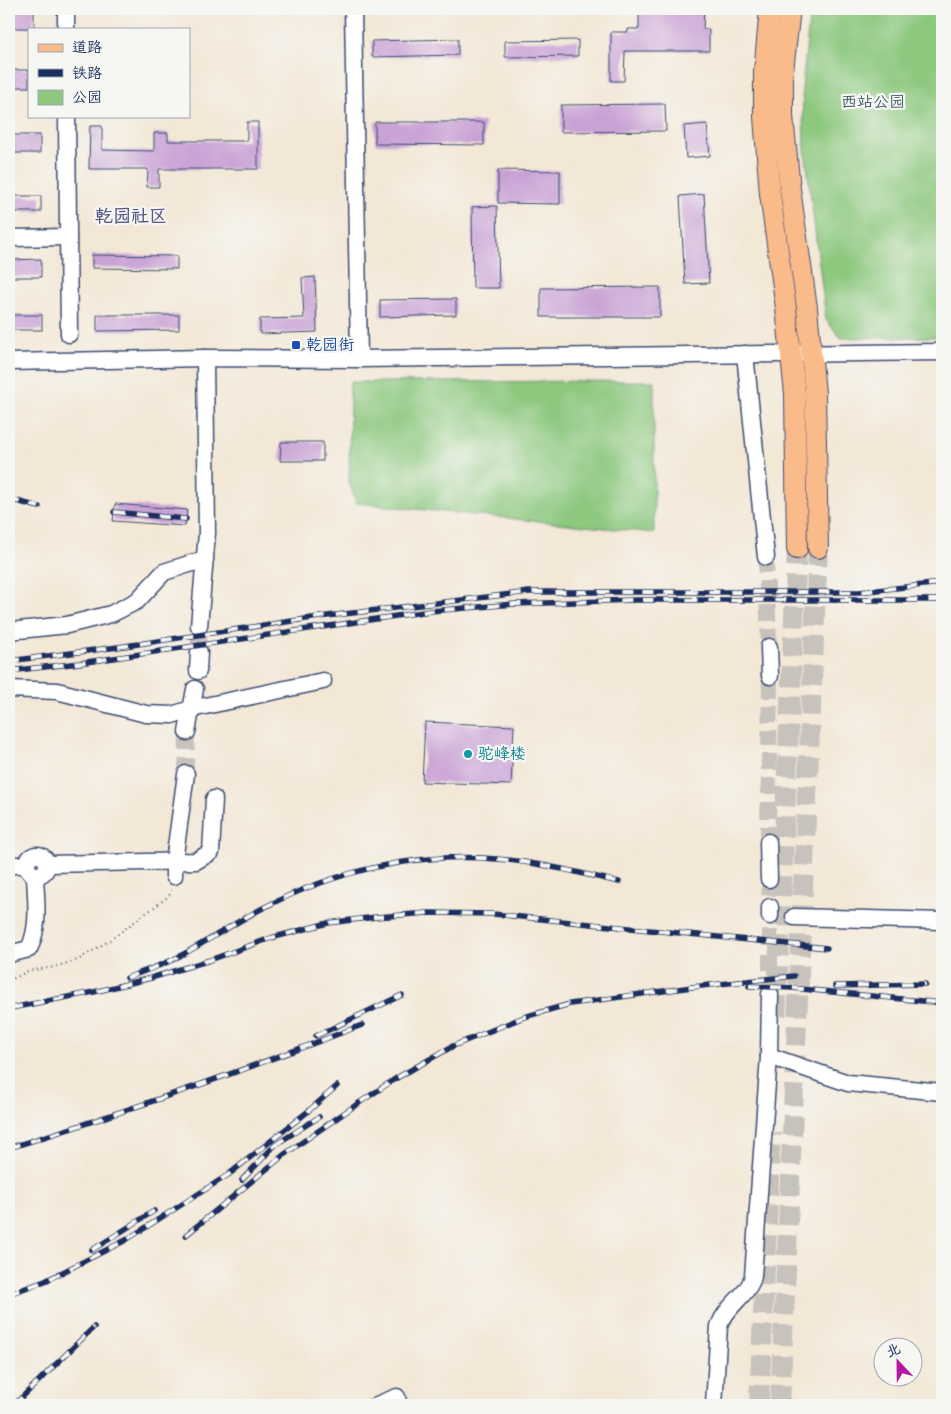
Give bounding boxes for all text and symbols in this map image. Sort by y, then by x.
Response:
legend [28,28,190,118]
text: 道路 [72,38,102,56]
text: 铁路 [72,64,102,82]
text: 公园 [72,88,102,106]
park label: 西站公园 [841,93,905,111]
district label: 乾园社区 [95,206,167,227]
place label: 乾园街 [306,336,354,354]
marker: 乾园街 [290,339,302,351]
place label: 驼峰楼 [478,745,526,763]
marker: 驼峰楼 [462,748,474,760]
north arrow [874,1336,924,1386]
text: 北 [884,1340,903,1361]

